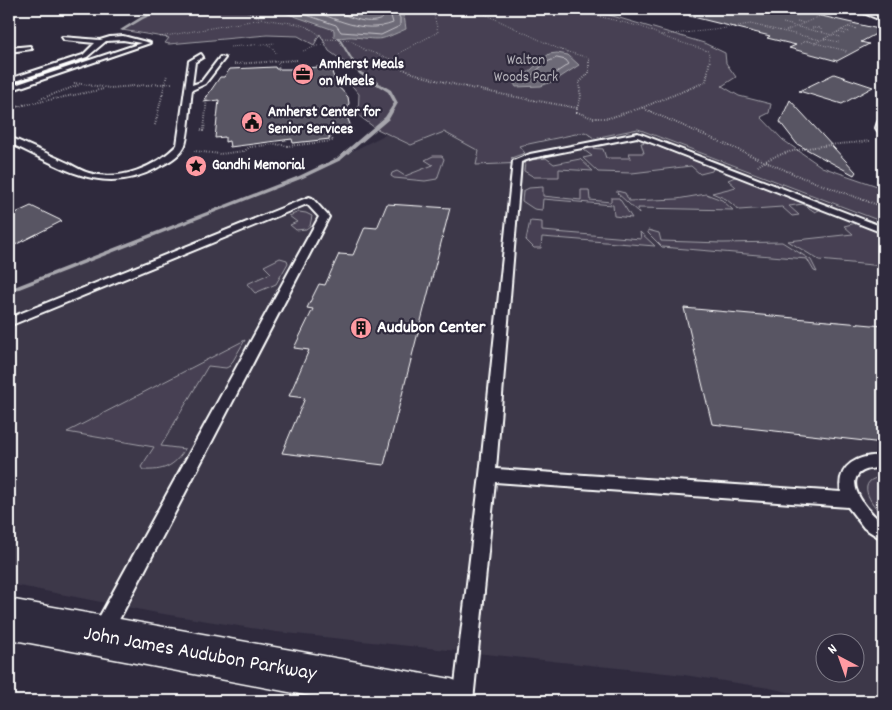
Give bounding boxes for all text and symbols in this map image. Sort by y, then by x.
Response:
park label: Walton Woods Park [494,50,558,89]
place label: Amherst Meals on Wheels [319,54,404,93]
office icon: Amherst Meals on Wheels [291,62,315,86]
place label: Amherst Center for Senior Services [268,102,381,141]
public building icon: Amherst Center for Senior Services [240,110,264,134]
place icon: Gandhi Memorial [184,154,208,178]
place label: Gandhi Memorial [212,155,305,177]
building icon: Audubon Center [349,316,373,340]
place label: Audubon Center [377,316,486,341]
street label: John James Audubon Parkway [81,620,319,690]
north arrow [814,632,864,682]
text: N [824,640,842,660]

